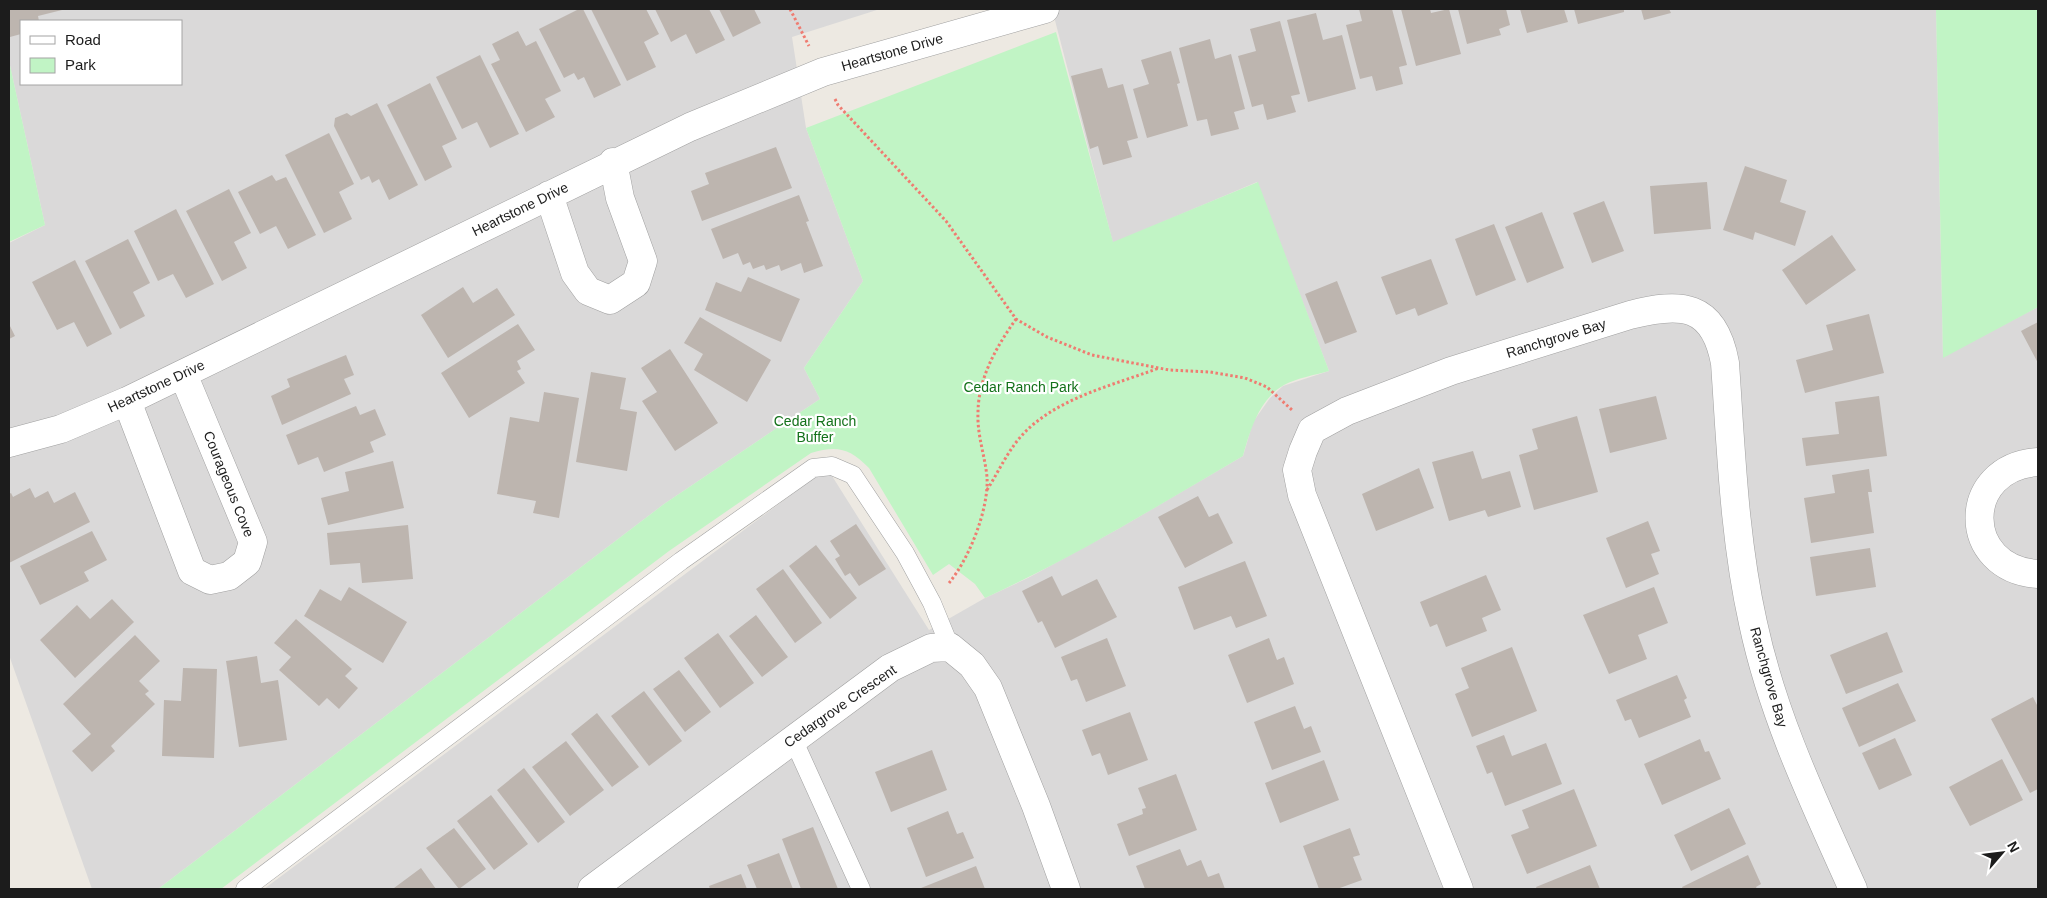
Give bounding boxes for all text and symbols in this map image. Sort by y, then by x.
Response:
legend [20,20,182,85]
street label: Heartstone Drive [839,30,945,74]
text: Road [65,31,101,48]
text: Park [65,56,96,73]
street label: Heartstone Drive [469,179,571,239]
street label: Ranchgrove Bay [1504,315,1608,361]
street label: Heartstone Drive [105,356,207,415]
park label: Cedar Ranch Park [963,379,1080,395]
park label: Cedar Ranch Buffer [774,413,856,445]
street label: Courageous Cove [200,429,258,540]
street label: Ranchgrove Bay [1747,625,1791,729]
street label: Cedargrove Crescent [781,661,899,751]
north arrow [1977,828,2027,878]
text: N [2004,839,2023,855]

